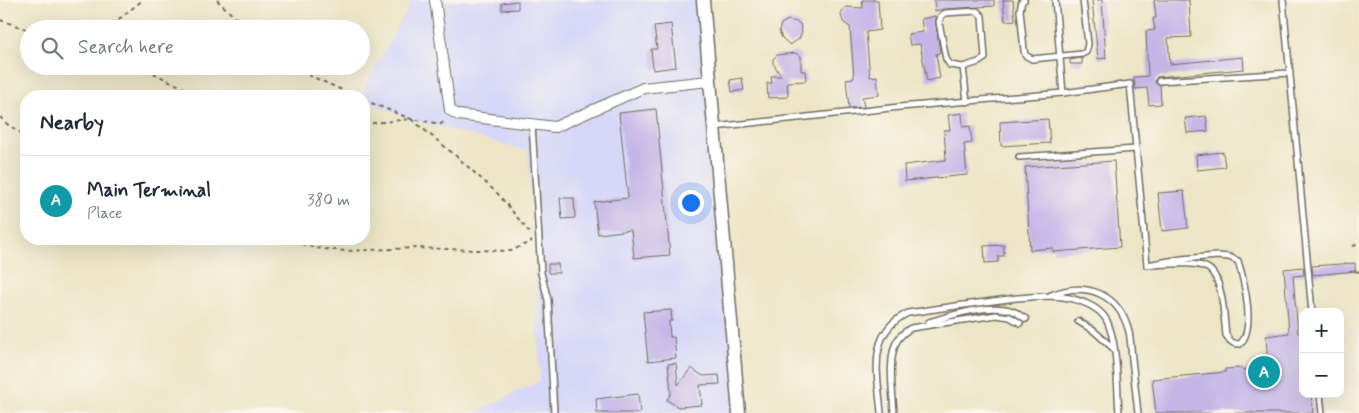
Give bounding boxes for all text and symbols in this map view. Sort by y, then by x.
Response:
search box [20,20,370,75]
icon: search [38,34,66,62]
text: Search here [78,35,174,60]
text: Nearby [40,109,104,137]
text: Main Terminal [87,178,211,203]
text: A [51,190,61,211]
text: 380 m [307,190,350,211]
your location [678,190,704,216]
text: Place [87,203,122,224]
map controls [1299,308,1344,398]
button: + [1299,308,1344,353]
pin: A [1248,353,1280,391]
button: − [1299,353,1344,398]

